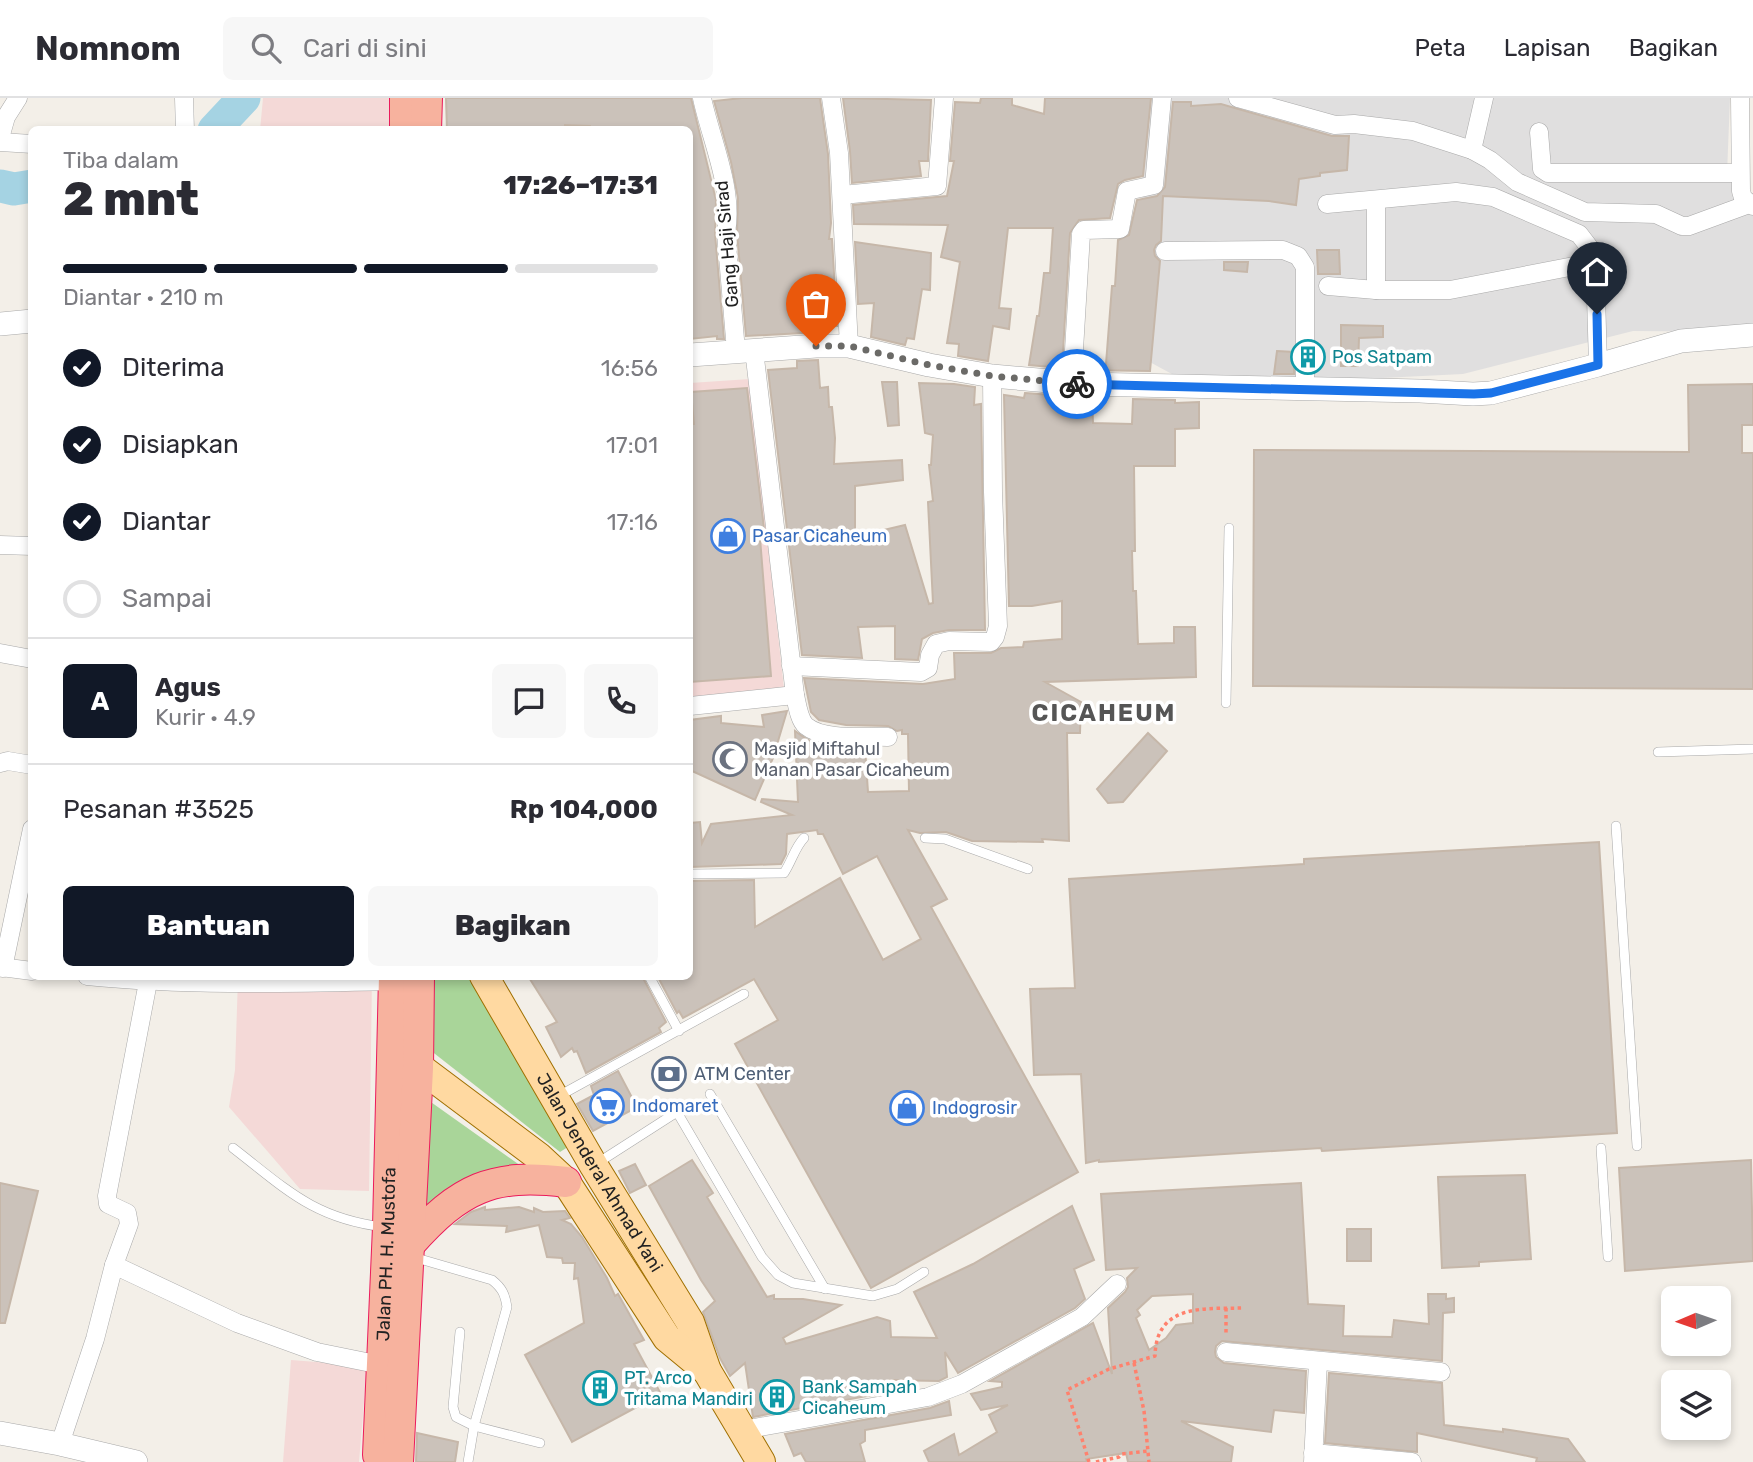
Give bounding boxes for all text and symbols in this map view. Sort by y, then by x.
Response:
search box [223,17,713,80]
text: Nomnom [35,29,181,68]
icon: search [247,29,285,67]
text: Cari di sini [303,33,427,64]
text: Peta [1414,34,1466,62]
text: Lapisan [1504,34,1591,62]
text: Bagikan [1629,34,1718,62]
text: Tiba dalam [63,146,179,174]
text: 17:26–17:31 [503,170,658,201]
text: 2 mnt [63,172,199,227]
street label: Gang Haji Sirad [710,180,744,308]
pin [1567,242,1627,314]
icon: home [1578,253,1616,291]
pin [786,274,846,346]
text: Diantar · 210 m [63,283,224,311]
icon: bag [797,285,835,323]
building icon: Pos Satpam [1289,338,1327,376]
place label: Pos Satpam [1332,346,1432,368]
icon: check [63,349,101,387]
courier [1042,349,1112,419]
text: Diterima [122,352,225,383]
text: 16:56 [601,354,658,382]
icon: bike [1058,365,1096,403]
icon: check [63,426,101,464]
text: Disiapkan [122,429,239,460]
text: 17:01 [606,431,658,459]
icon: check [63,503,101,541]
text: Diantar [122,506,211,537]
text: 17:16 [607,508,658,536]
shop icon: Pasar Cicaheum [709,517,747,555]
place label: Pasar Cicaheum [752,525,887,547]
text: Sampai [122,583,212,614]
button: chat [492,664,566,738]
button: phone [584,664,658,738]
text: Agus [155,672,221,703]
text: A [91,686,109,717]
district label: CICAHEUM [1032,699,1176,727]
text: Kurir · 4.9 [155,703,256,731]
place label: Masjid Miftahul Manan Pasar Cicaheum [754,738,950,781]
mosque icon: Masjid Miftahul Manan Pasar Cicaheum [711,740,749,778]
text: Pesanan #3525 [63,794,254,825]
text: Rp 104,000 [510,794,658,825]
button: Bantuan [63,886,354,966]
button: Bagikan [368,886,658,966]
bank icon: ATM Center [650,1055,688,1093]
place label: ATM Center [694,1063,791,1085]
street label: Jalan Jenderal Ahmad Yani [532,1069,668,1276]
supermarket icon: Indomaret [588,1087,626,1125]
shop icon: Indogrosir [888,1089,926,1127]
place label: Indomaret [632,1095,719,1117]
place label: Indogrosir [932,1097,1017,1119]
street label: Jalan PH. H. Mustofa [372,1167,400,1342]
north arrow [1661,1286,1731,1356]
map controls [1661,1286,1731,1440]
place label: PT. Arco Tritama Mandiri [624,1367,753,1410]
building icon: PT. Arco Tritama Mandiri [581,1369,619,1407]
button: layers [1661,1370,1731,1440]
place label: Bank Sampah Cicaheum [802,1376,917,1419]
building icon: Bank Sampah Cicaheum [758,1378,796,1416]

